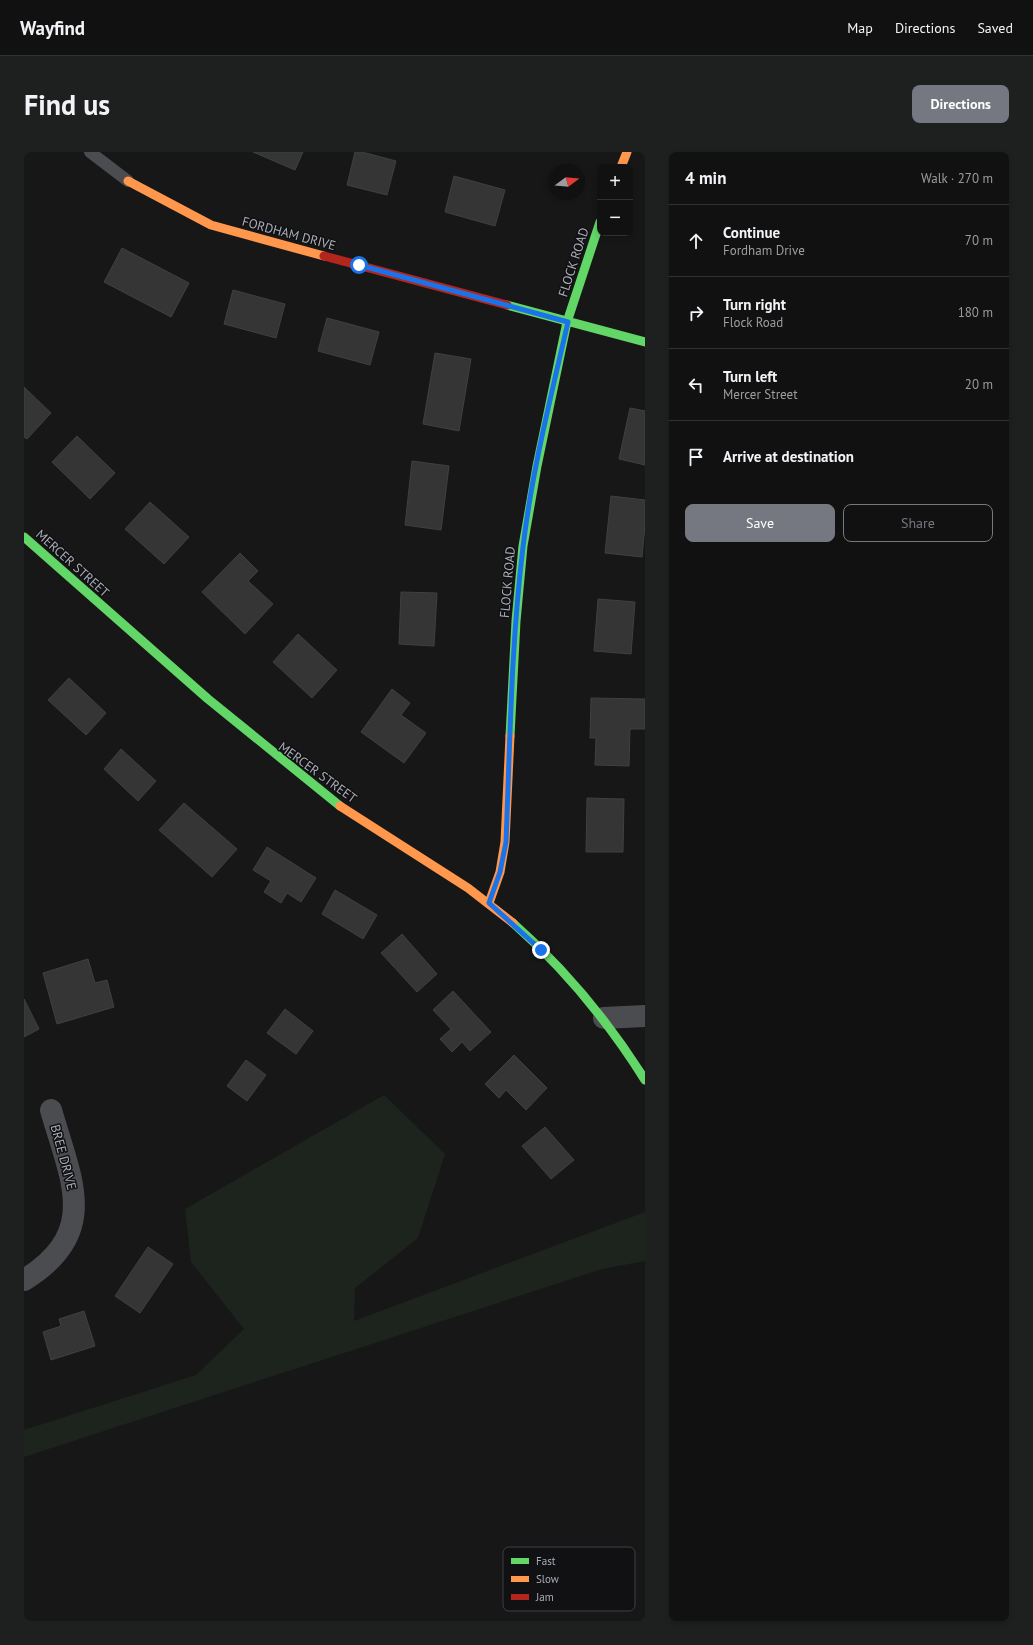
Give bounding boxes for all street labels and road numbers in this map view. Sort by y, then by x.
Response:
street label: FORDHAM DRIVE [240,213,338,254]
street label: FLOCK ROAD [554,225,593,299]
street label: MERCER STREET [32,526,113,601]
street label: FLOCK ROAD [496,546,519,619]
street label: MERCER STREET [275,738,360,807]
street label: BREE DRIVE [47,1123,80,1192]

